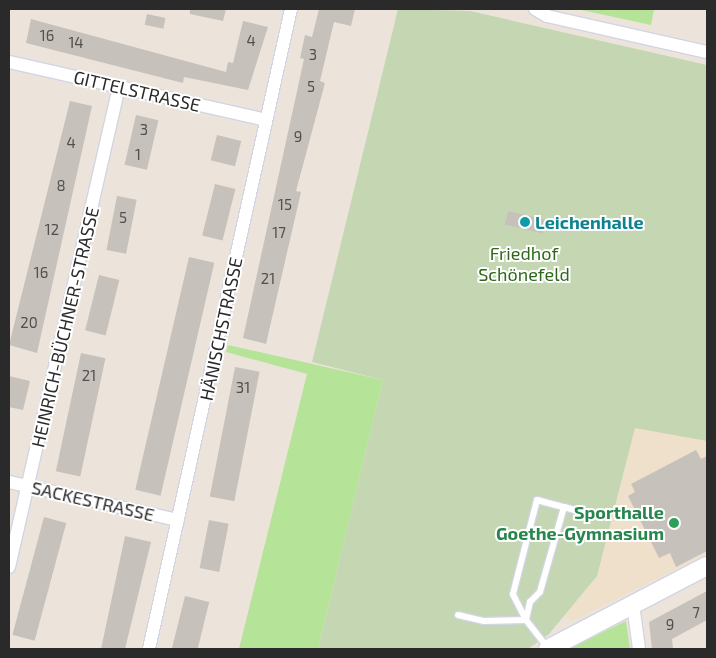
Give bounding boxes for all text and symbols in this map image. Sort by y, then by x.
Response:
house number: 16 [40,27,54,45]
house number: 4 [246,32,256,50]
house number: 14 [68,34,84,52]
house number: 3 [309,46,317,64]
street label: GITTELSTRASSE [72,66,202,116]
house number: 5 [307,78,315,96]
house number: 3 [140,121,148,139]
house number: 9 [294,128,302,146]
house number: 4 [66,134,76,152]
house number: 1 [135,146,141,164]
house number: 8 [56,177,66,195]
house number: 15 [278,196,292,214]
street label: HEINRICH-BÜCHNER-STRASSE [27,205,103,449]
house number: 5 [119,209,127,227]
place label: Leichenhalle [535,211,644,233]
marker: Leichenhalle [519,216,531,228]
house number: 12 [45,221,59,239]
house number: 17 [272,224,286,242]
park label: Friedhof Schönefeld [478,243,570,286]
street label: HÄNISCHSTRASSE [195,255,247,403]
house number: 16 [34,264,48,282]
house number: 21 [261,270,275,288]
house number: 20 [20,314,38,332]
house number: 21 [82,367,96,385]
house number: 31 [236,379,250,397]
street label: SACKESTRASSE [30,476,156,526]
place label: Sporthalle Goethe-Gymnasium [496,502,664,544]
marker: Sporthalle Goethe-Gymnasium [668,517,680,529]
house number: 7 [692,604,700,622]
house number: 9 [666,616,674,634]

